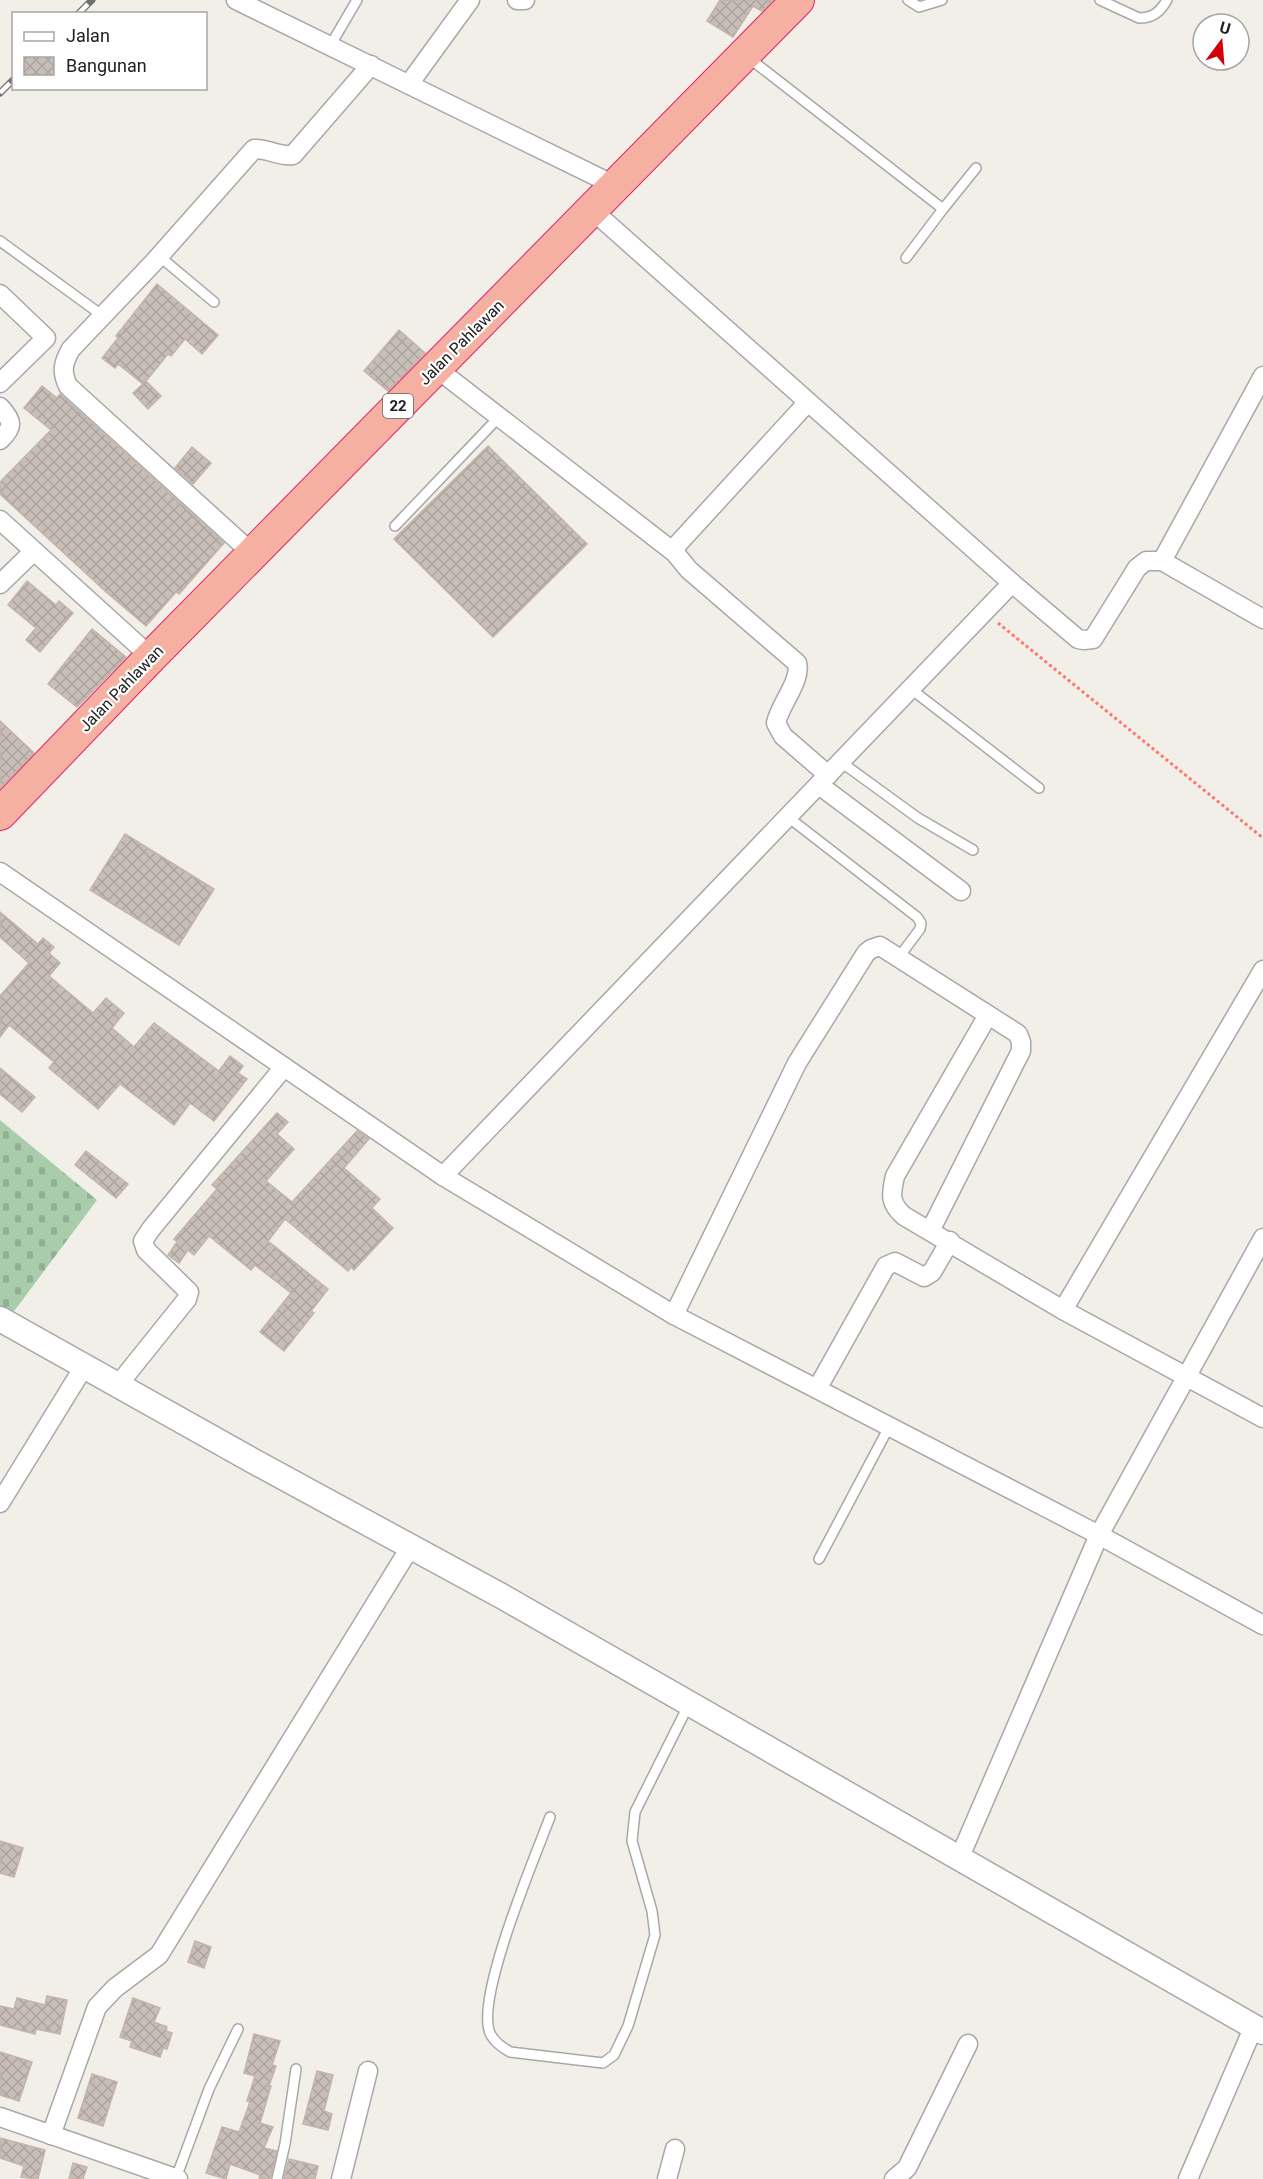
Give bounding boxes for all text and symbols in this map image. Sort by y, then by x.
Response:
legend [12,12,207,90]
north arrow [1191,12,1251,72]
text: U [1217,17,1233,39]
text: Jalan [66,25,110,46]
text: Bangunan [66,55,147,76]
street label: Jalan Pahlawan [415,296,508,389]
road number: 22 [383,394,413,418]
street label: Jalan Pahlawan [75,641,167,735]

